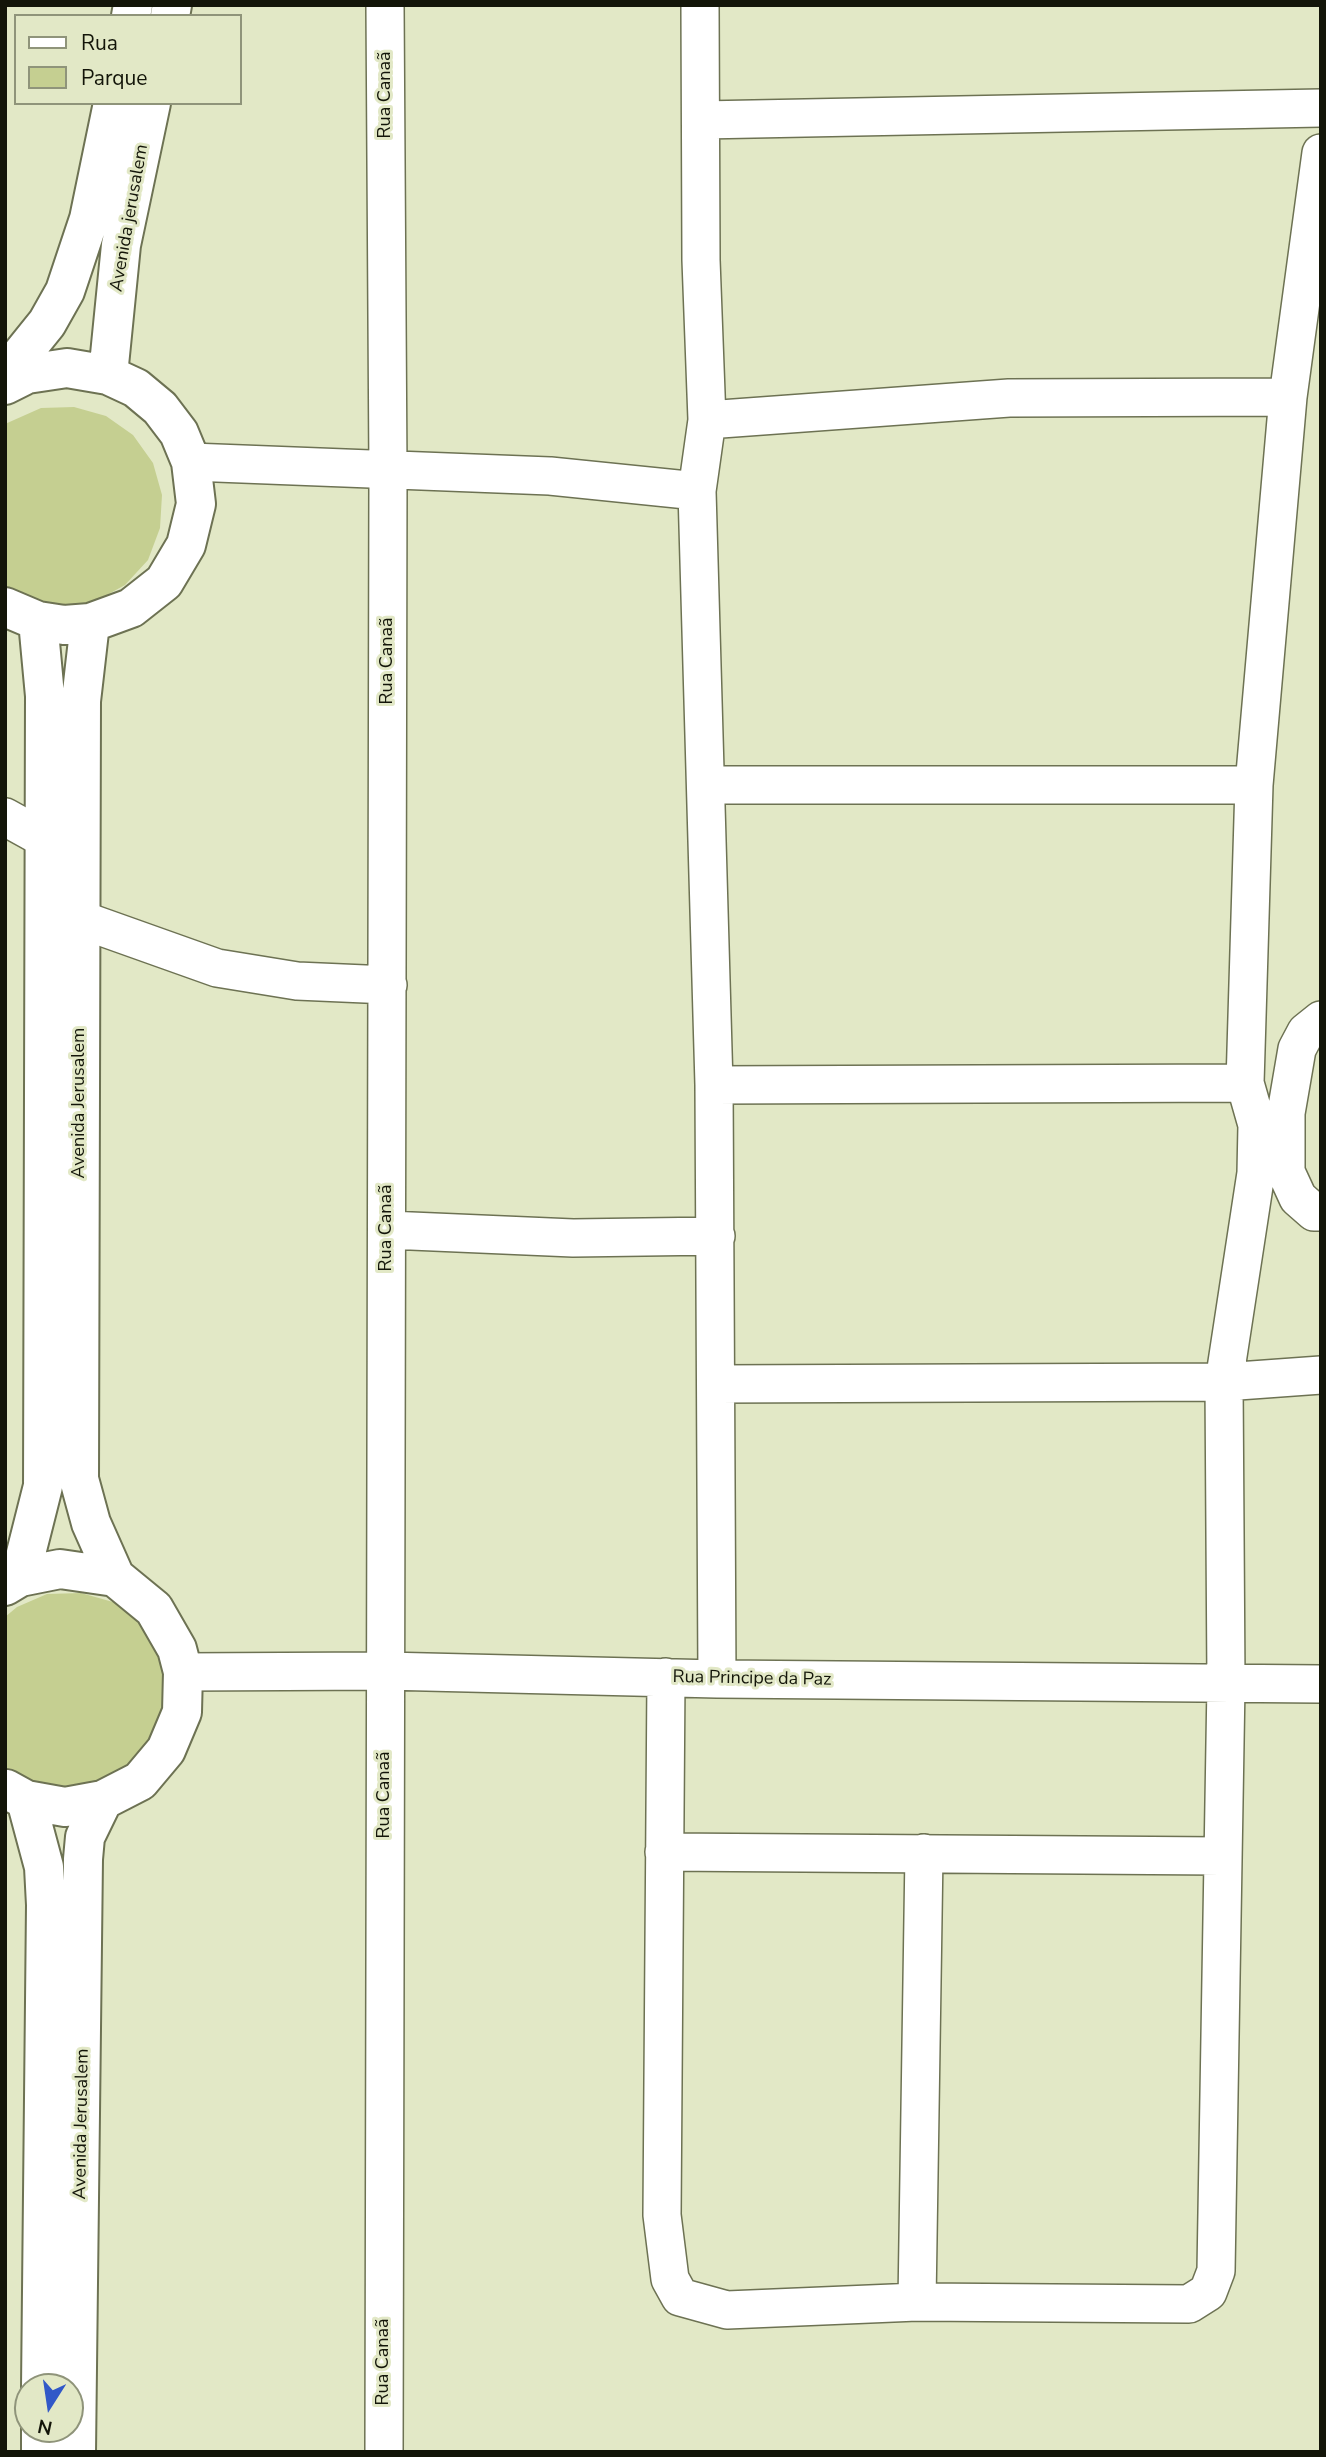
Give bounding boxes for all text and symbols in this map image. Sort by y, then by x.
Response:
legend [14,14,242,105]
text: Rua [81,29,118,57]
street label: Rua Canaã [375,52,397,138]
text: Parque [81,64,148,92]
street label: Avenida jerusalem [106,143,154,293]
street label: Rua Canaã [377,618,399,704]
street label: Avenida Jerusalem [69,1028,91,1178]
street label: Rua Canaã [376,1185,398,1271]
street label: Rua Principe da Paz [672,1667,832,1691]
street label: Rua Canaã [374,1752,396,1838]
street label: Avenida Jerusalem [70,2048,94,2200]
street label: Rua Canaã [373,2319,395,2405]
north arrow [14,2373,84,2443]
text: N [35,2412,55,2441]

